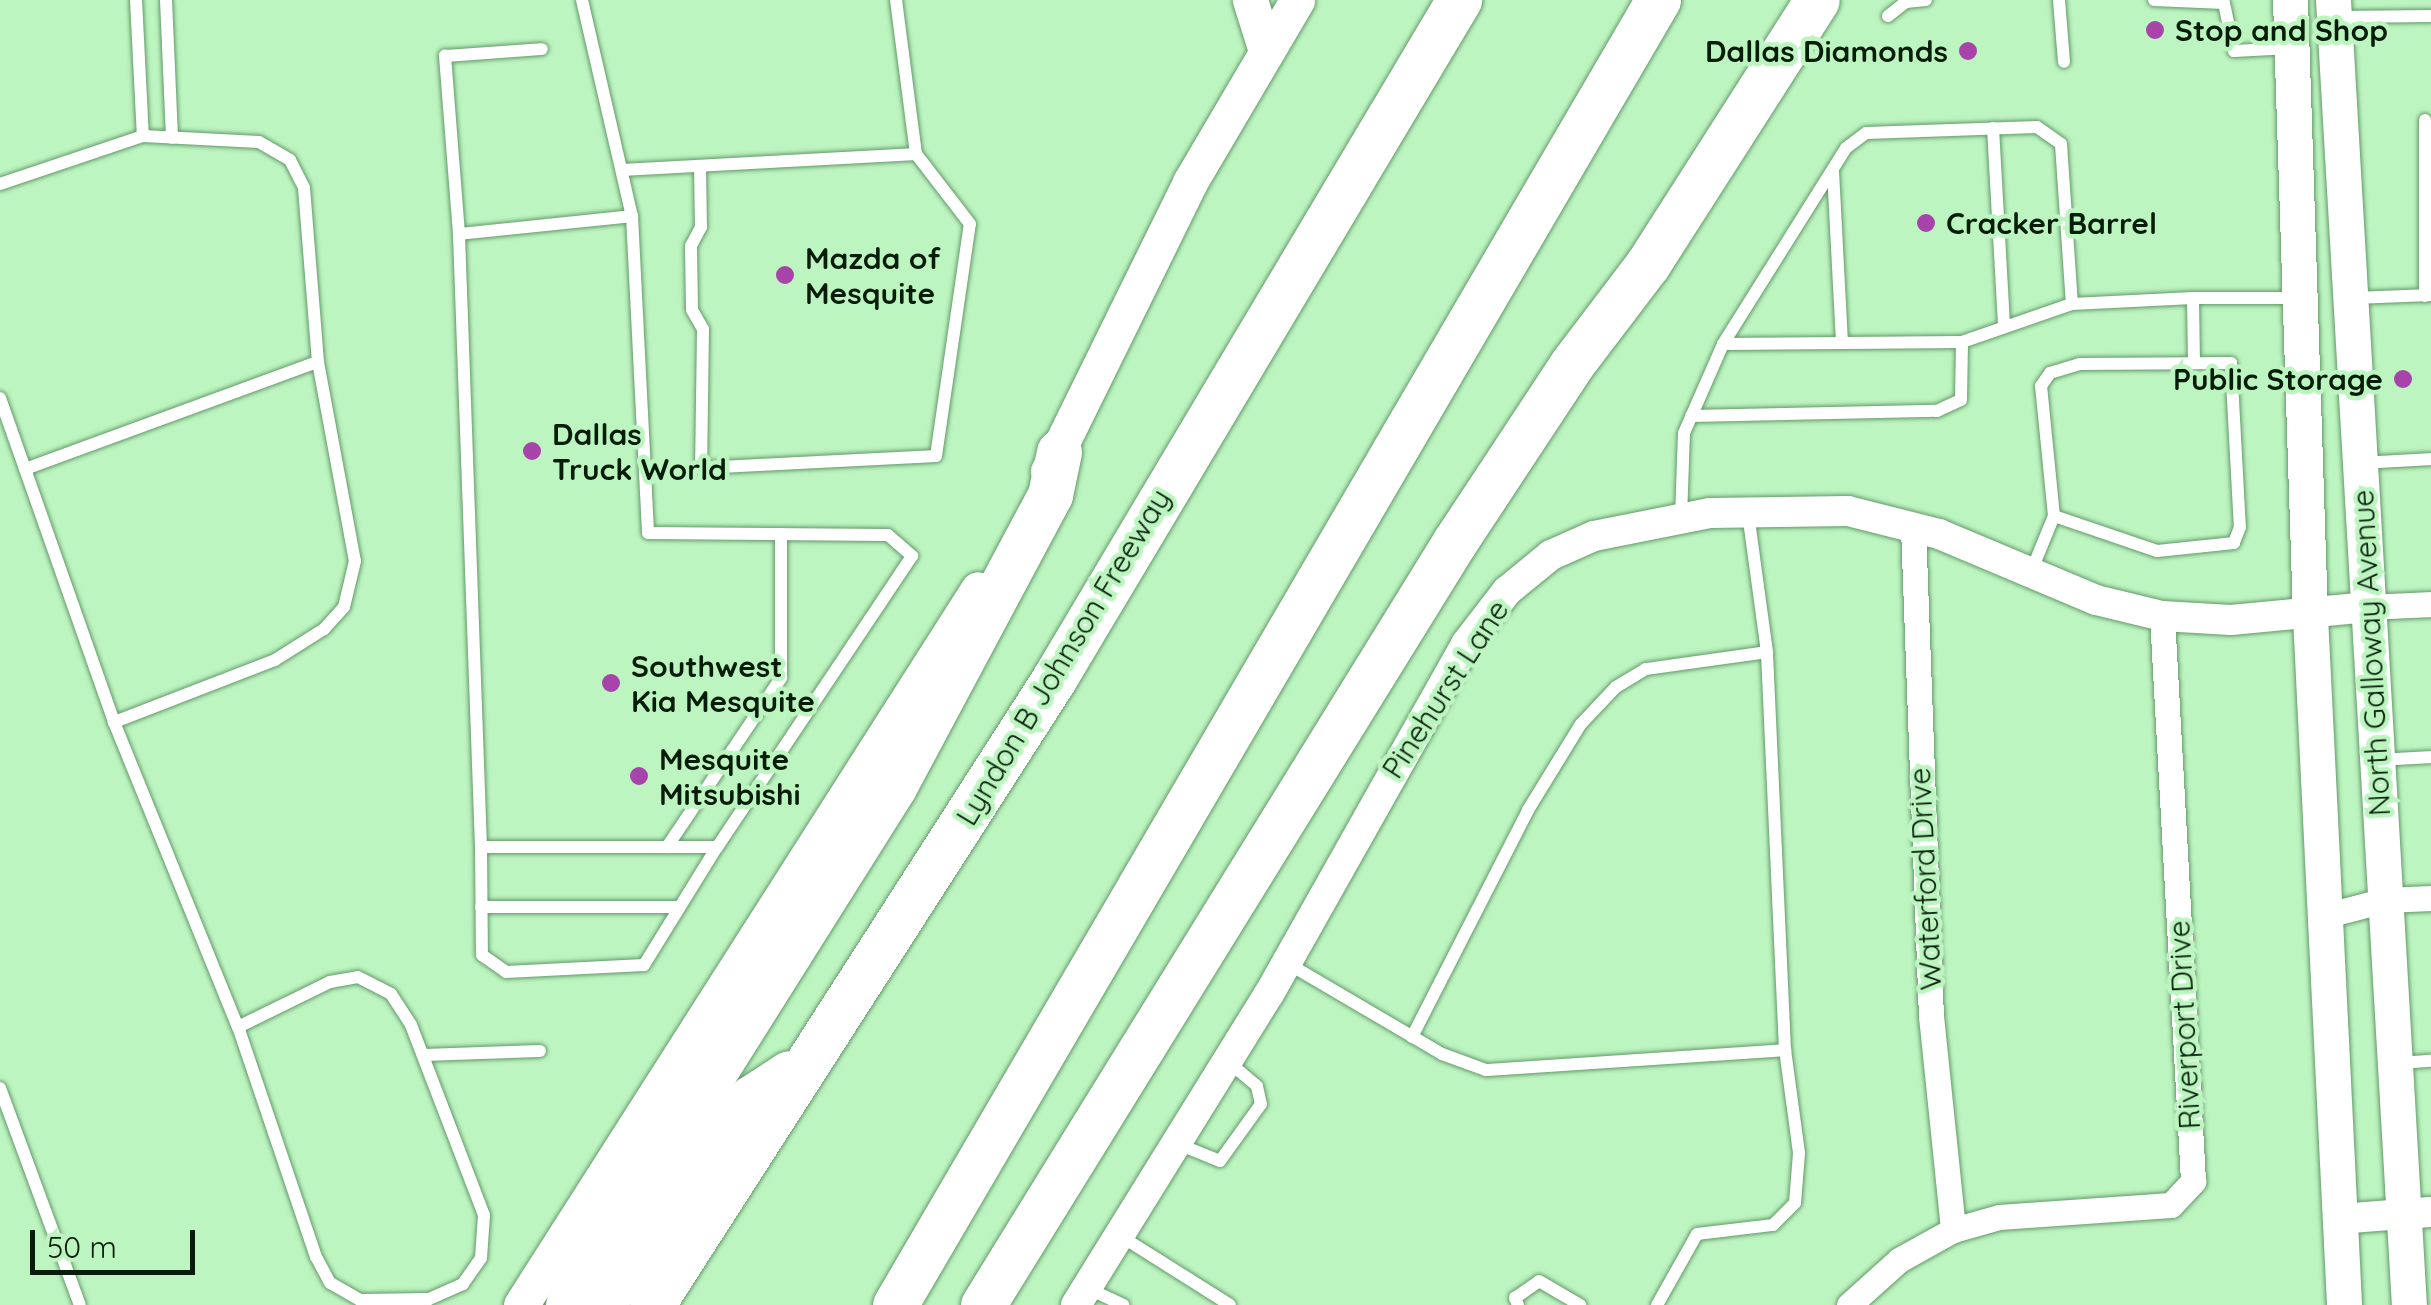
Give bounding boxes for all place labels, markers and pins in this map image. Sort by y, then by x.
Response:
place label: Stop and Shop [2175,12,2388,48]
marker: Stop and Shop [2144,19,2166,41]
place label: Dallas Diamonds [1705,33,1948,69]
marker: Dallas Diamonds [1957,40,1979,62]
place label: Cracker Barrel [1946,205,2157,241]
marker: Cracker Barrel [1915,212,1937,234]
place label: Mazda of Mesquite [805,240,941,310]
marker: Mazda of Mesquite [774,264,796,286]
place label: Public Storage [2173,361,2383,397]
marker: Public Storage [2392,368,2414,390]
place label: Dallas Truck World [552,416,727,486]
marker: Dallas Truck World [521,440,543,462]
place label: Southwest Kia Mesquite [631,648,815,718]
marker: Southwest Kia Mesquite [600,672,622,694]
place label: Mesquite Mitsubishi [659,741,801,812]
marker: Mesquite Mitsubishi [628,765,650,787]

